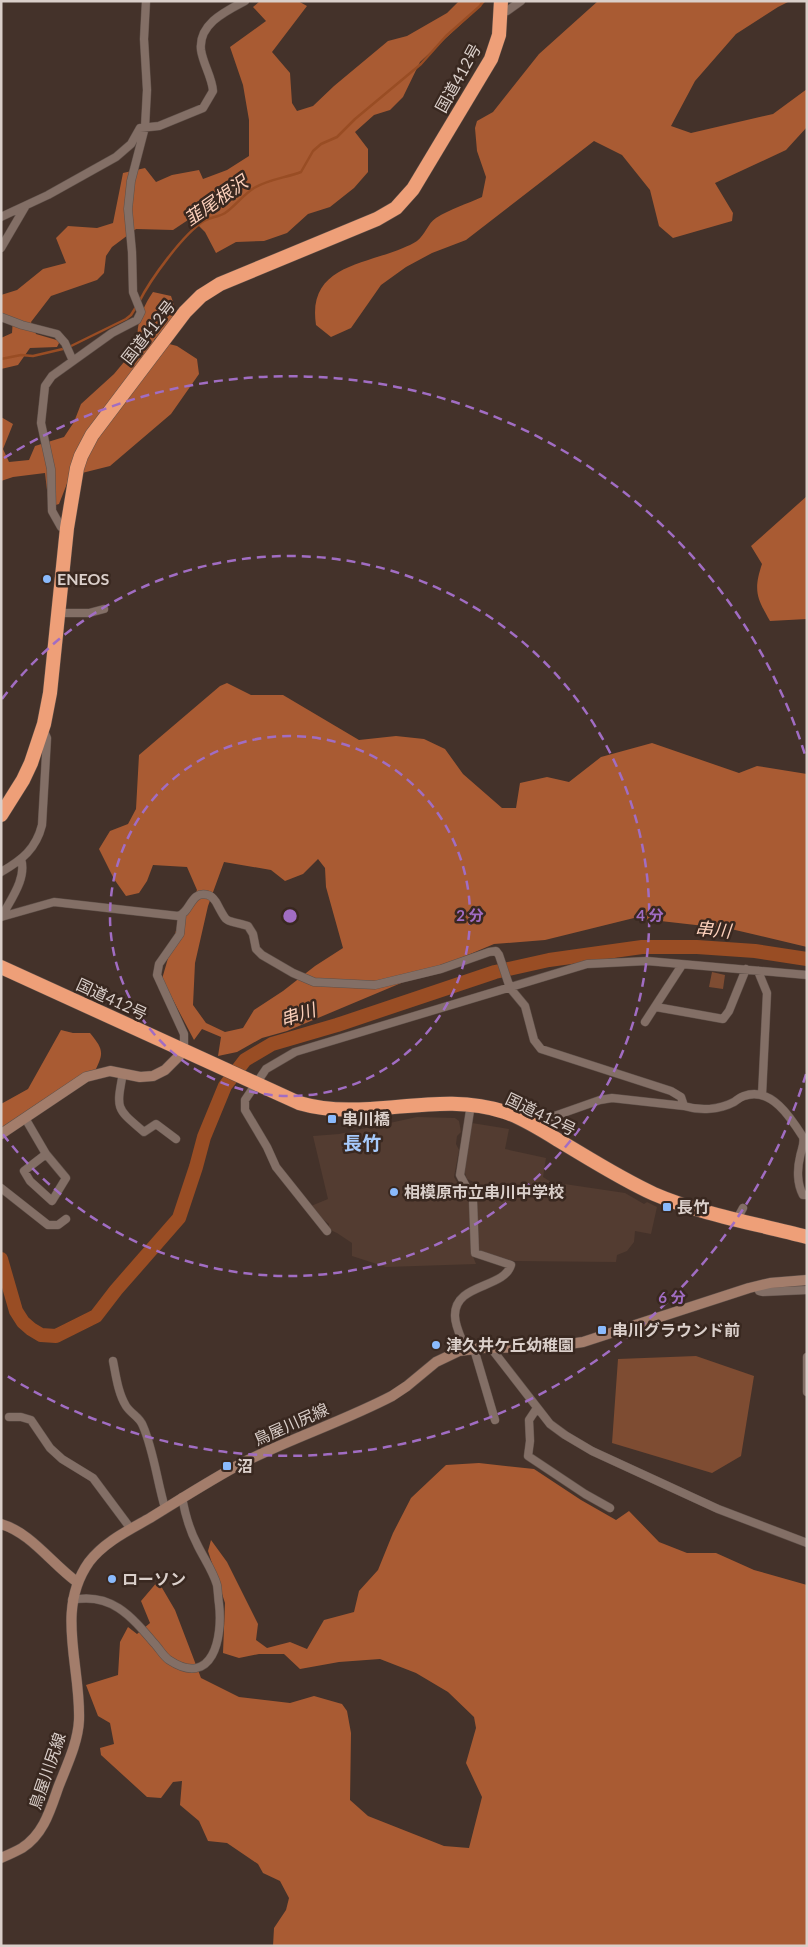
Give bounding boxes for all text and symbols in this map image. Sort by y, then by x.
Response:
street label: 国道412号 [431,40,484,116]
water label: 韮尾根沢 [180,169,253,230]
street label: 国道412号 [117,296,178,367]
place label: ENEOS [57,569,109,588]
marker: ENEOS [41,573,53,585]
text: 2 分 [456,906,484,924]
text: 4 分 [636,906,664,924]
centre of rings [281,907,299,925]
water label: 串川 [694,916,734,942]
street label: 国道412号 [74,974,151,1023]
water label: 串川 [277,997,320,1030]
street label: 国道412号 [503,1088,579,1139]
place label: 串川橋 [342,1109,390,1128]
marker: 串川橋 [326,1113,338,1125]
district label: 長竹 [343,1131,381,1154]
place label: 相模原市立串川中学校 [404,1182,564,1201]
marker: 相模原市立串川中学校 [388,1186,400,1198]
place label: 長竹 [677,1197,709,1216]
marker: 長竹 [661,1201,673,1213]
text: 6 分 [658,1288,686,1306]
place label: 串川グラウンド前 [612,1320,740,1339]
marker: 串川グラウンド前 [596,1324,608,1336]
place label: 津久井ケ丘幼稚園 [446,1335,574,1354]
marker: 津久井ケ丘幼稚園 [430,1339,442,1351]
street label: 鳥屋川尻線 [250,1399,331,1448]
place label: 沼 [237,1456,253,1475]
marker: 沼 [221,1460,233,1472]
place label: ローソン [122,1569,186,1588]
marker: ローソン [106,1573,118,1585]
street label: 鳥屋川尻線 [25,1730,69,1812]

